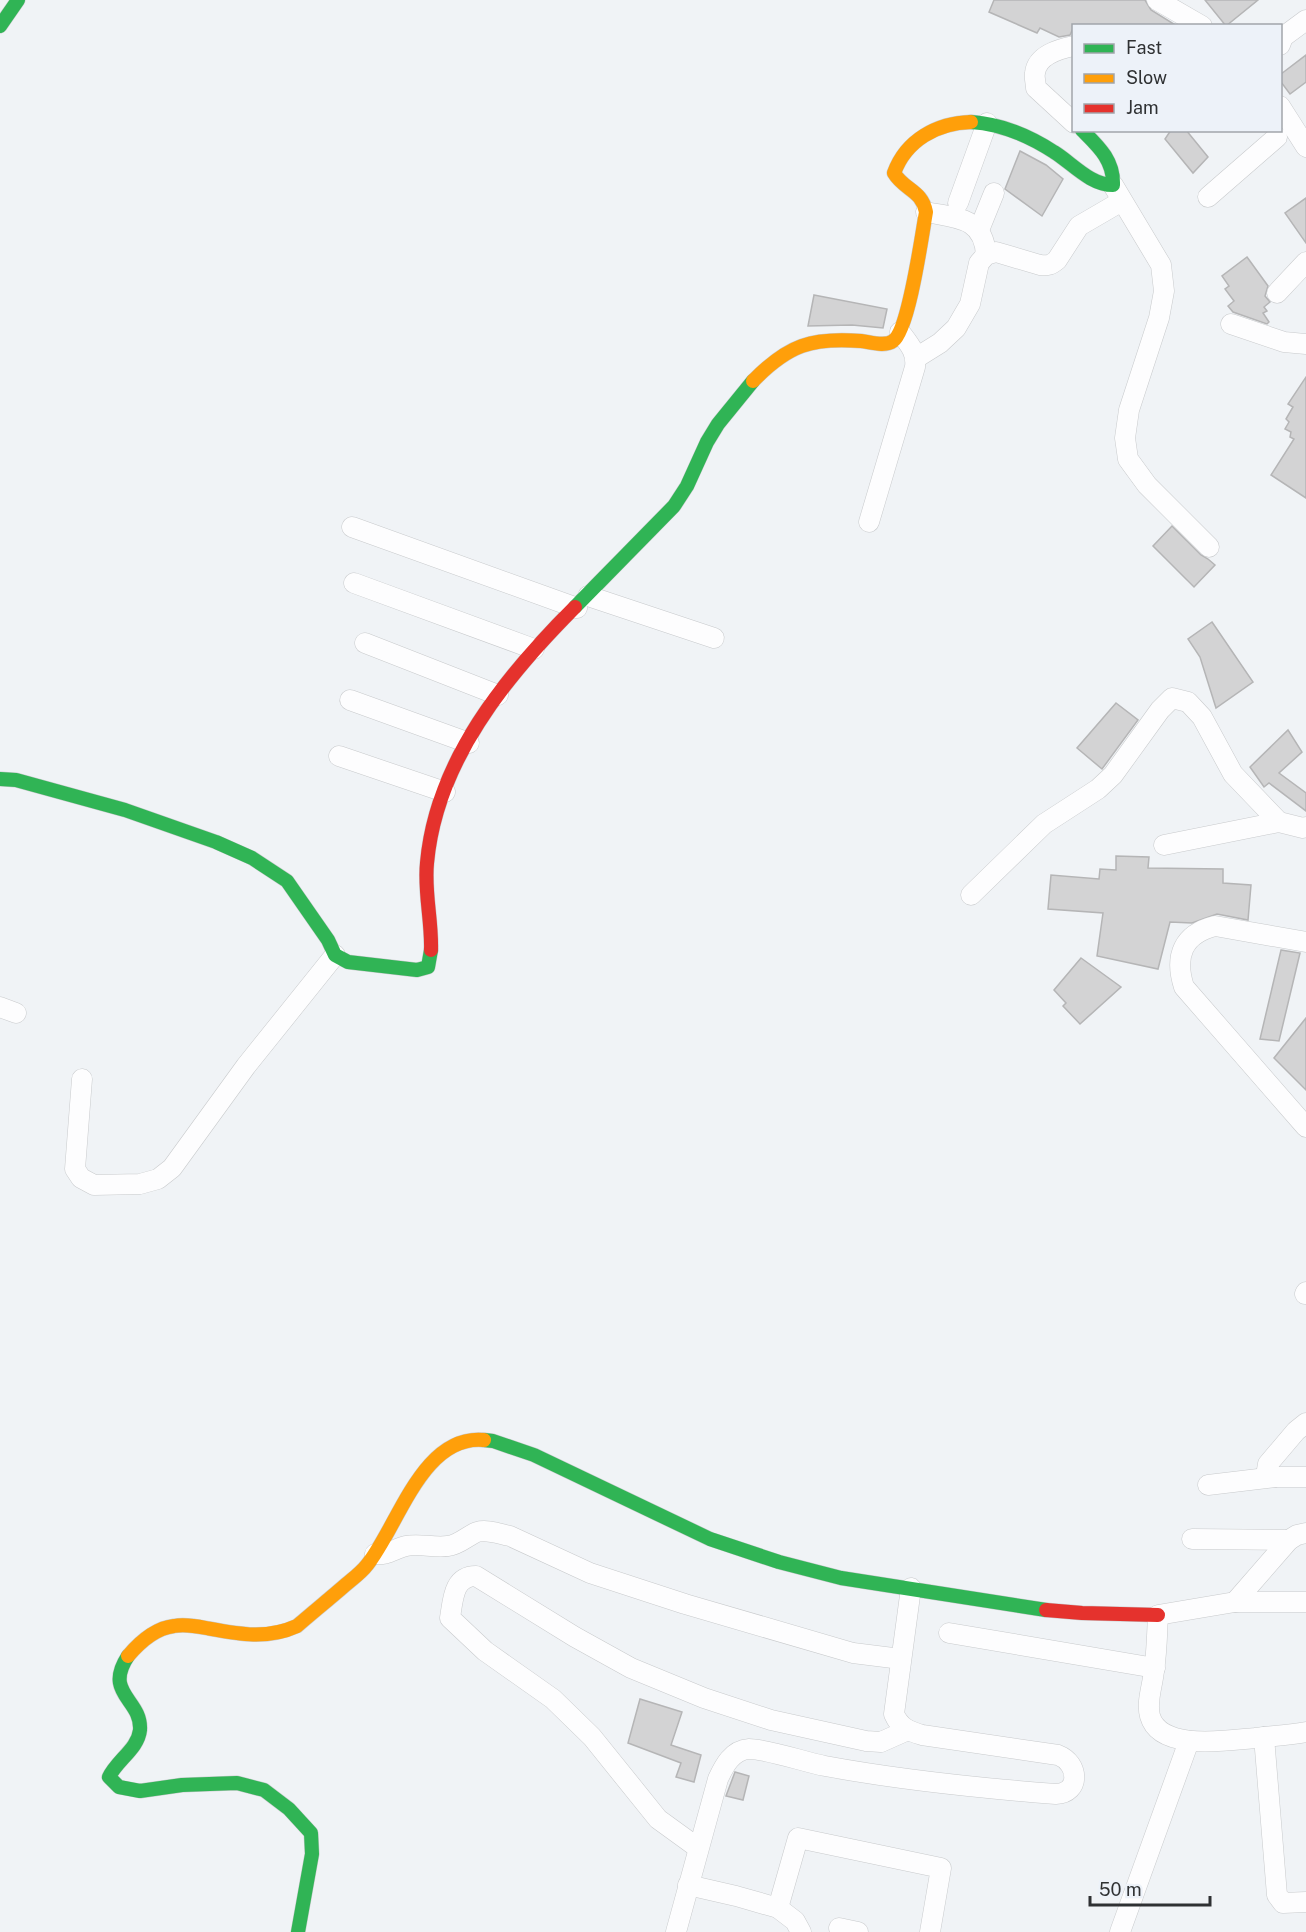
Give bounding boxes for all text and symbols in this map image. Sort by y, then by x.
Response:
legend [1072,24,1282,132]
text: Fast [1126,37,1162,58]
text: Slow [1126,67,1167,88]
text: Jam [1126,97,1159,118]
scale bar [1090,1869,1210,1907]
text: 50 m [1099,1879,1142,1900]

